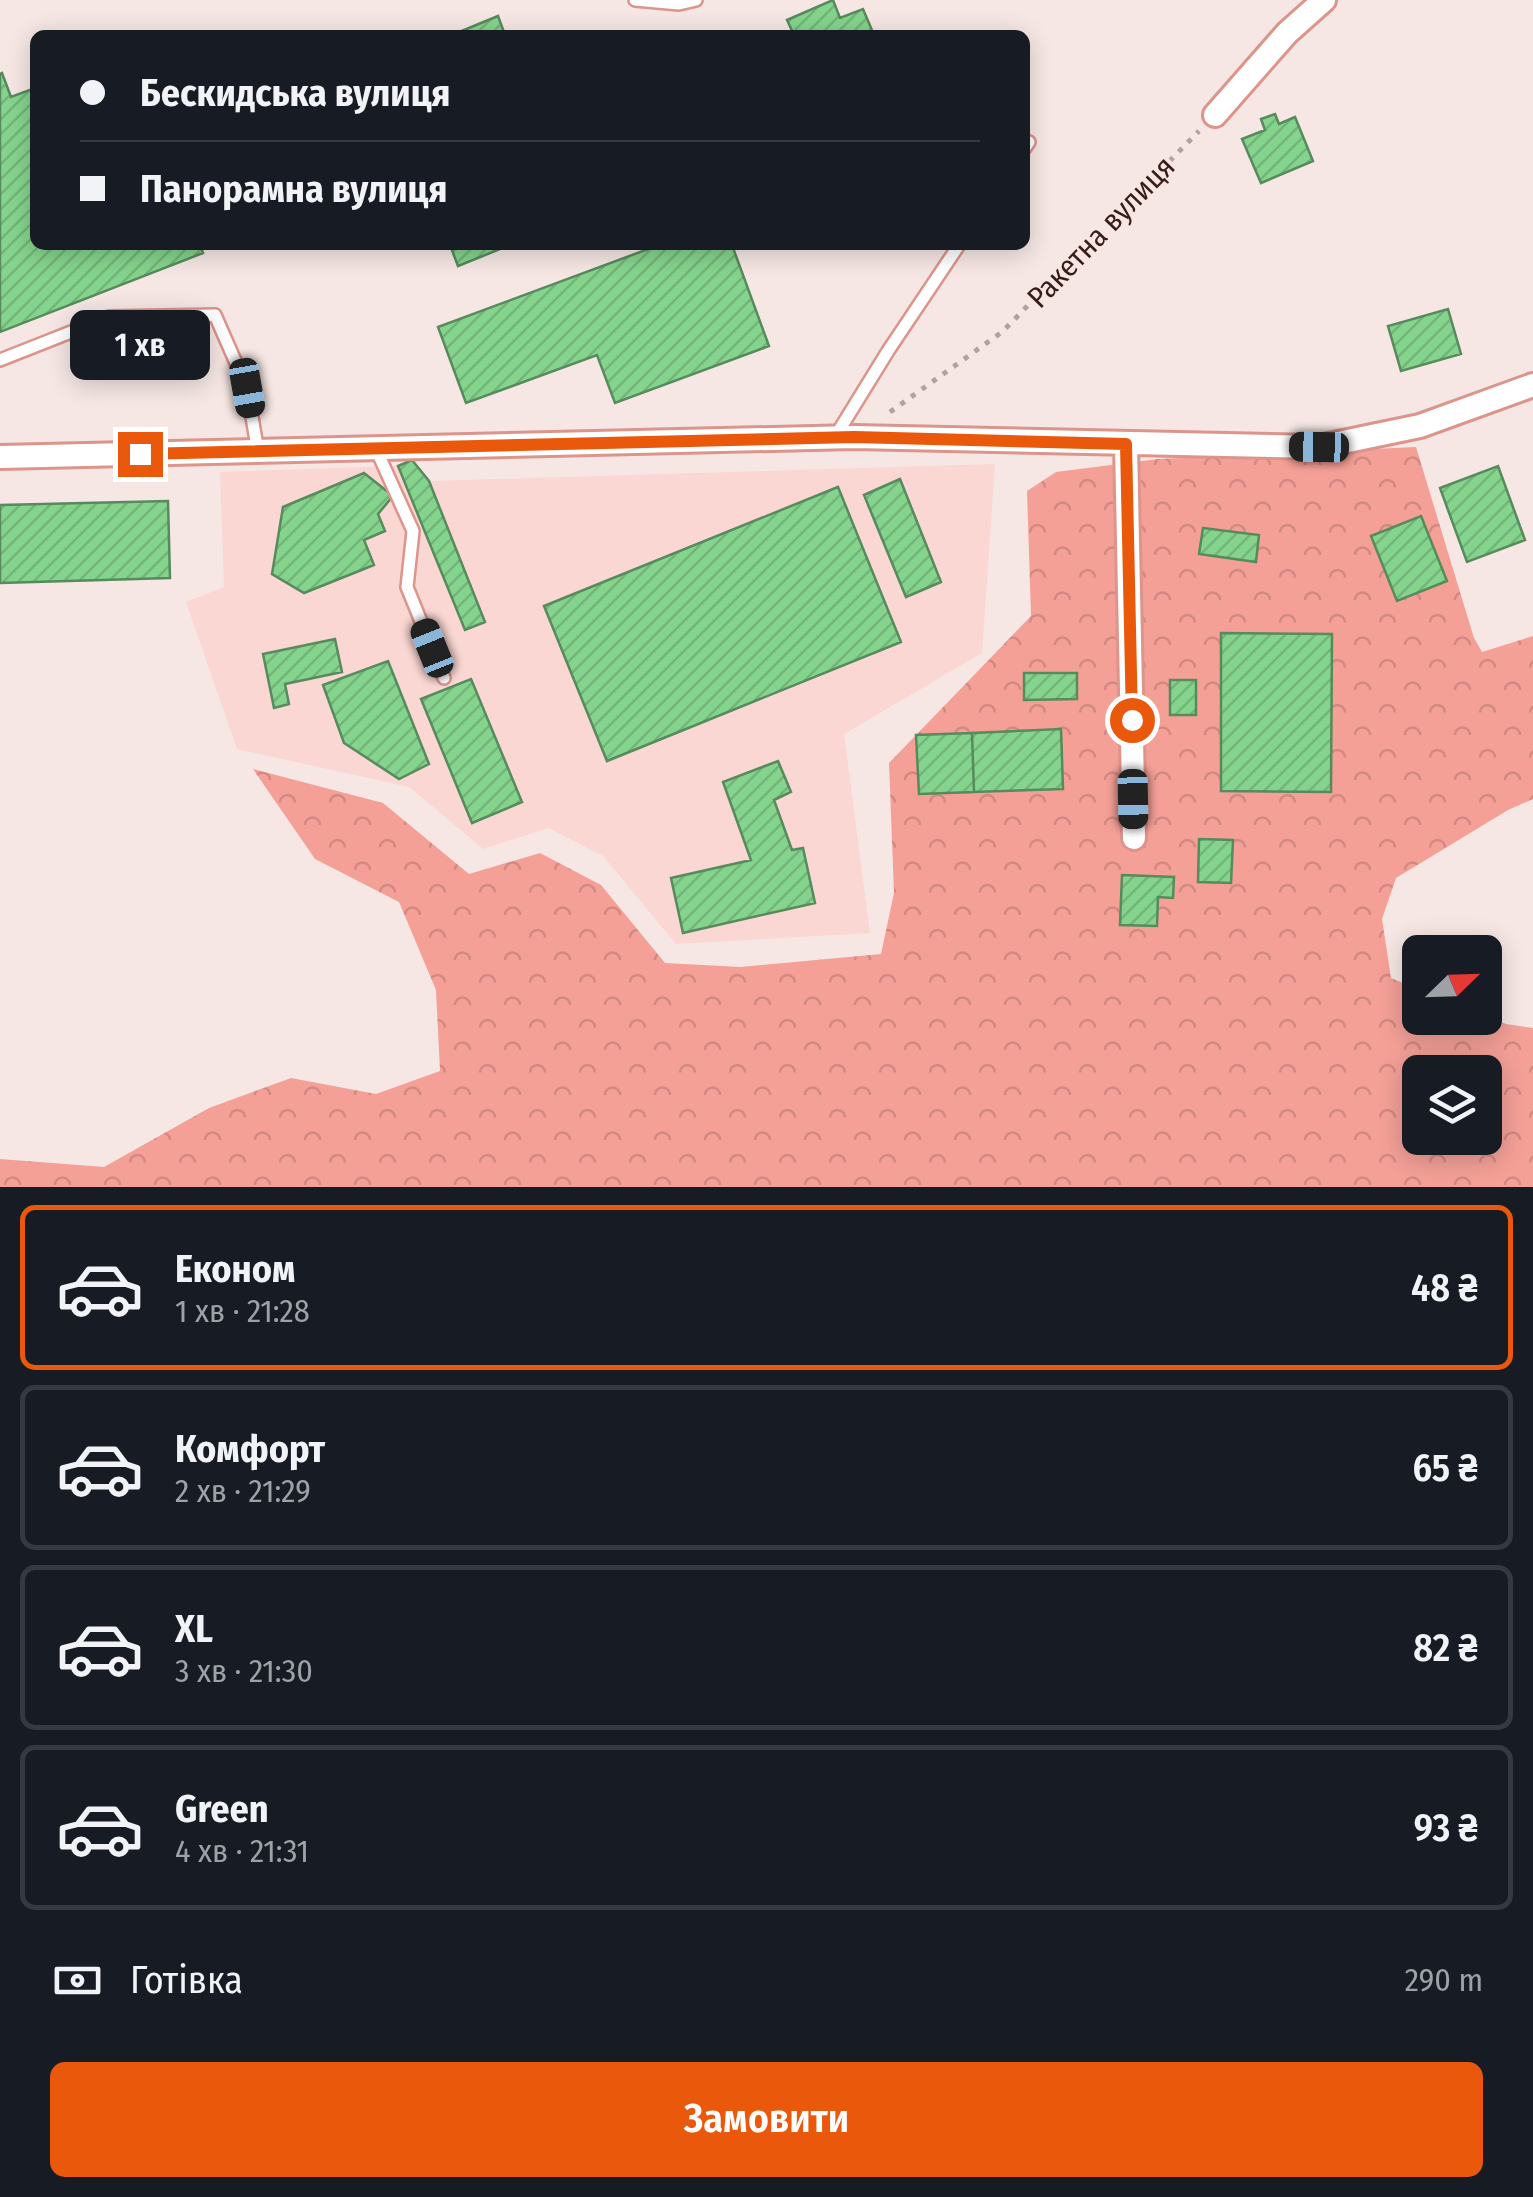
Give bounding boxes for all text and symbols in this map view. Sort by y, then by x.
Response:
text: Бескидська вулиця [140,70,450,116]
street label: Ракетна вулиця [1020,149,1182,315]
text: Панорамна вулиця [140,166,447,212]
callout: 1 хв [70,309,210,379]
text: 1 хв [114,326,166,364]
car [227,356,267,420]
car [1289,431,1349,463]
route end [118,432,163,477]
car [407,615,457,681]
route start [1110,698,1155,743]
car [1117,769,1149,829]
north arrow [1402,935,1502,1035]
map controls [1402,935,1502,1155]
button: layers [1402,1055,1502,1155]
icon: car [55,1243,145,1333]
text: Економ [175,1246,295,1292]
text: 48 ₴ [1411,1265,1478,1311]
text: 1 хв · 21:28 [175,1292,310,1330]
icon: car [55,1423,145,1513]
text: Комфорт [175,1426,325,1472]
text: 65 ₴ [1412,1445,1478,1491]
text: 2 хв · 21:29 [175,1472,311,1510]
icon: car [55,1603,145,1693]
text: XL [175,1606,213,1652]
text: 82 ₴ [1413,1625,1478,1671]
text: 3 хв · 21:30 [175,1652,313,1690]
icon: car [55,1783,145,1873]
text: Green [175,1786,269,1832]
text: 93 ₴ [1414,1805,1478,1851]
text: 4 хв · 21:31 [175,1832,309,1870]
icon: cash [50,1953,105,2008]
text: Готівка [130,1957,243,2003]
text: 290 m [1405,1961,1483,1999]
button: Замовити [50,2062,1483,2177]

